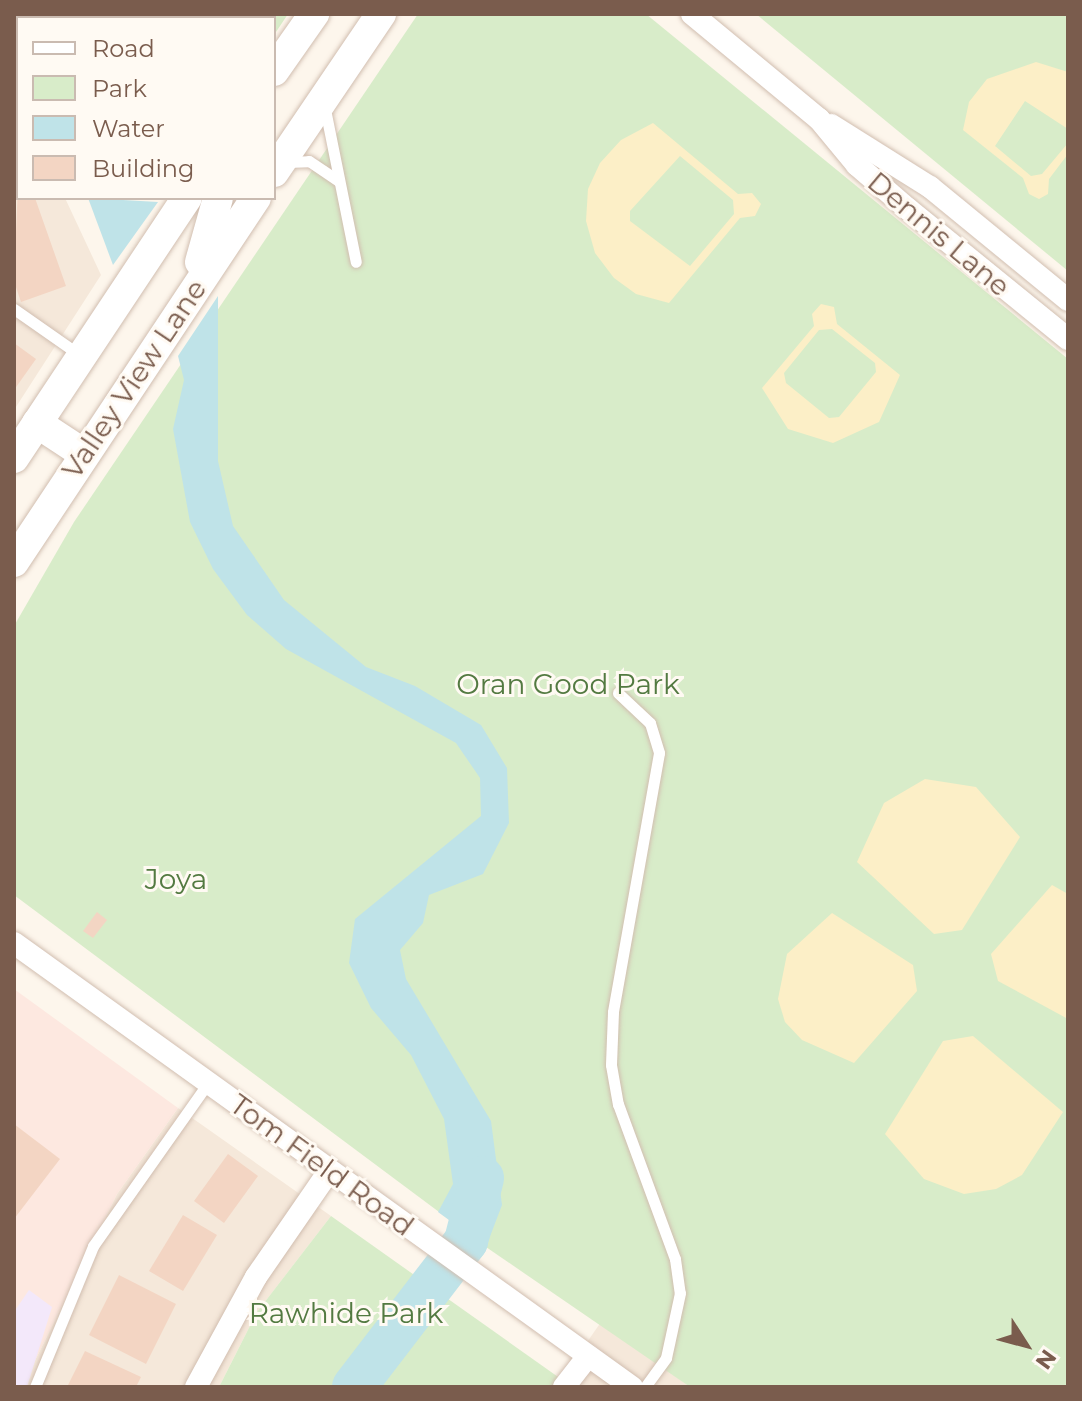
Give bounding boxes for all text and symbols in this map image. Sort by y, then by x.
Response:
legend [16,16,276,200]
text: Road [92,34,155,63]
text: Park [92,74,147,103]
text: Water [92,114,165,143]
text: Building [92,154,195,183]
street label: Dennis Lane [861,165,1017,303]
street label: Valley View Lane [55,273,213,485]
park label: Oran Good Park [456,667,680,701]
park label: Joya [145,862,207,896]
street label: Tom Field Road [224,1087,420,1243]
park label: Rawhide Park [249,1296,443,1330]
north arrow [986,1305,1066,1385]
text: N [1030,1344,1062,1375]

